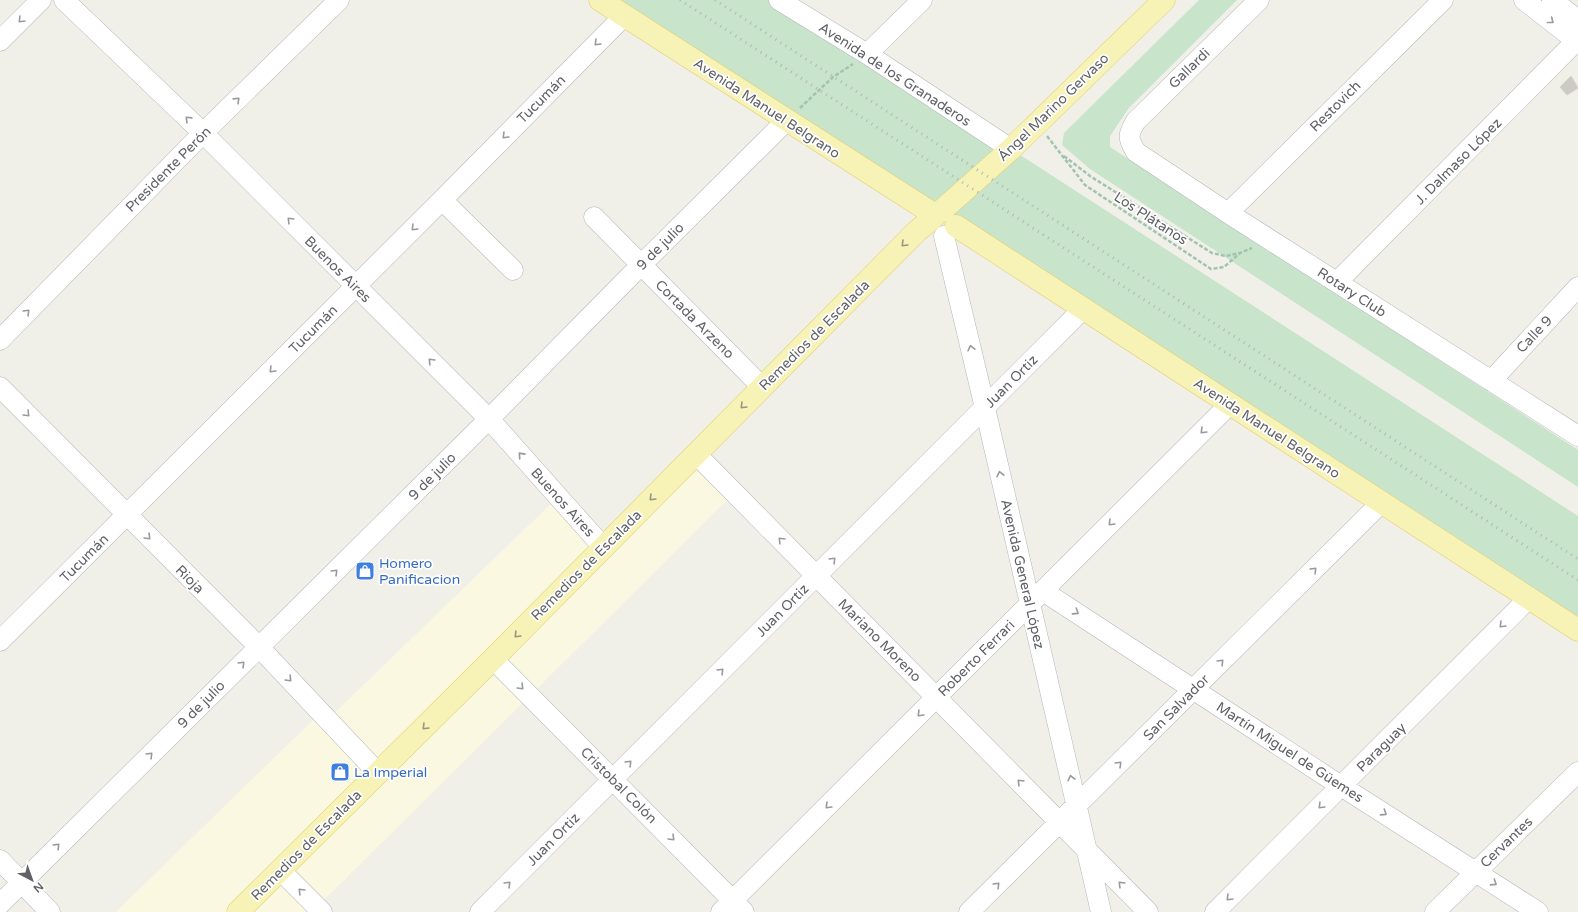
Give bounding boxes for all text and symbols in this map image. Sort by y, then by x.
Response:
one-way arrow [18,15,26,23]
one-way arrow [1546,16,1553,23]
street label: Avenida de los Granaderos [816,19,974,130]
one-way arrow [594,38,601,46]
street label: Gallardi [1165,45,1214,92]
street label: Ángel Marino Gervaso [994,50,1112,165]
street label: Avenida Manuel Belgrano [690,55,843,162]
street label: Tucumán [514,72,569,127]
street label: Restovich [1306,77,1364,135]
one-way arrow [232,97,240,105]
street label: J. Dalmaso López [1412,115,1505,208]
one-way arrow [185,116,193,123]
street label: Presidente Perón [122,123,215,216]
one-way arrow [502,131,510,139]
street label: Los Plátanos [1111,188,1191,249]
one-way arrow [287,217,295,225]
street label: 9 de julio [633,219,688,274]
one-way arrow [411,223,419,231]
street label: Buenos Aires [301,233,375,306]
one-way arrow [901,239,909,247]
street label: Rotary Club [1314,264,1390,321]
street label: Cortada Arzeno [652,276,738,362]
street label: Remedios de Escalada [756,277,873,394]
street label: Tucumán [286,302,341,357]
one-way arrow [22,309,30,317]
street label: Calle 9 [1513,312,1556,357]
one-way arrow [967,345,975,351]
street label: Juan Ortiz [981,351,1041,411]
one-way arrow [428,359,436,366]
one-way arrow [269,365,277,373]
street label: Avenida Manuel Belgrano [1190,375,1343,482]
one-way arrow [740,401,748,409]
one-way arrow [22,409,30,417]
one-way arrow [1200,426,1208,434]
street label: 9 de julio [405,449,460,504]
one-way arrow [518,452,526,460]
street label: Buenos Aires [527,464,598,541]
one-way arrow [997,471,1005,478]
one-way arrow [649,493,657,501]
street label: Avenida General López [997,498,1048,651]
street label: Remedios de Escalada [528,507,645,624]
one-way arrow [1108,518,1116,526]
street label: Tucumán [57,531,112,586]
one-way arrow [143,532,151,540]
one-way arrow [778,537,786,545]
place label: Homero Panificacion [379,555,460,588]
one-way arrow [828,557,836,564]
shop icon: Homero Panificacion [354,560,376,582]
street label: Rioja [172,562,207,597]
one-way arrow [1309,567,1317,575]
one-way arrow [330,569,338,577]
street label: Juan Ortiz [752,580,812,640]
street label: Mariano Moreno [834,595,925,686]
one-way arrow [1072,607,1079,615]
street label: Roberto Ferrari [935,617,1018,700]
one-way arrow [1499,621,1507,628]
one-way arrow [514,630,522,638]
one-way arrow [1216,659,1224,667]
one-way arrow [237,661,245,669]
one-way arrow [716,668,724,676]
street label: San Salvador [1140,670,1213,744]
one-way arrow [284,674,292,682]
street label: 9 de julio [174,677,229,732]
one-way arrow [516,682,524,690]
street label: Martín Miguel de Güemes [1213,698,1367,807]
one-way arrow [917,709,925,717]
street label: Paraguay [1353,719,1410,776]
one-way arrow [422,722,430,730]
street label: Cristobal Colón [577,744,660,827]
one-way arrow [145,752,153,760]
one-way arrow [624,760,632,768]
shop icon: La Imperial [329,761,351,783]
one-way arrow [1114,761,1122,768]
place label: La Imperial [354,764,427,781]
one-way arrow [1067,775,1075,782]
one-way arrow [1017,779,1024,787]
street label: Remedios de Escalada [248,787,365,904]
one-way arrow [825,801,833,809]
one-way arrow [1318,801,1326,809]
one-way arrow [1380,808,1387,816]
street label: Juan Ortiz [523,809,583,869]
street label: Cervantes [1477,813,1536,871]
one-way arrow [667,833,674,841]
one-way arrow [52,844,60,851]
north arrow [12,860,52,900]
text: N [31,879,46,895]
one-way arrow [1489,879,1496,886]
one-way arrow [503,881,511,889]
one-way arrow [1118,881,1126,889]
one-way arrow [992,882,1000,889]
one-way arrow [298,888,306,896]
one-way arrow [1226,893,1234,901]

